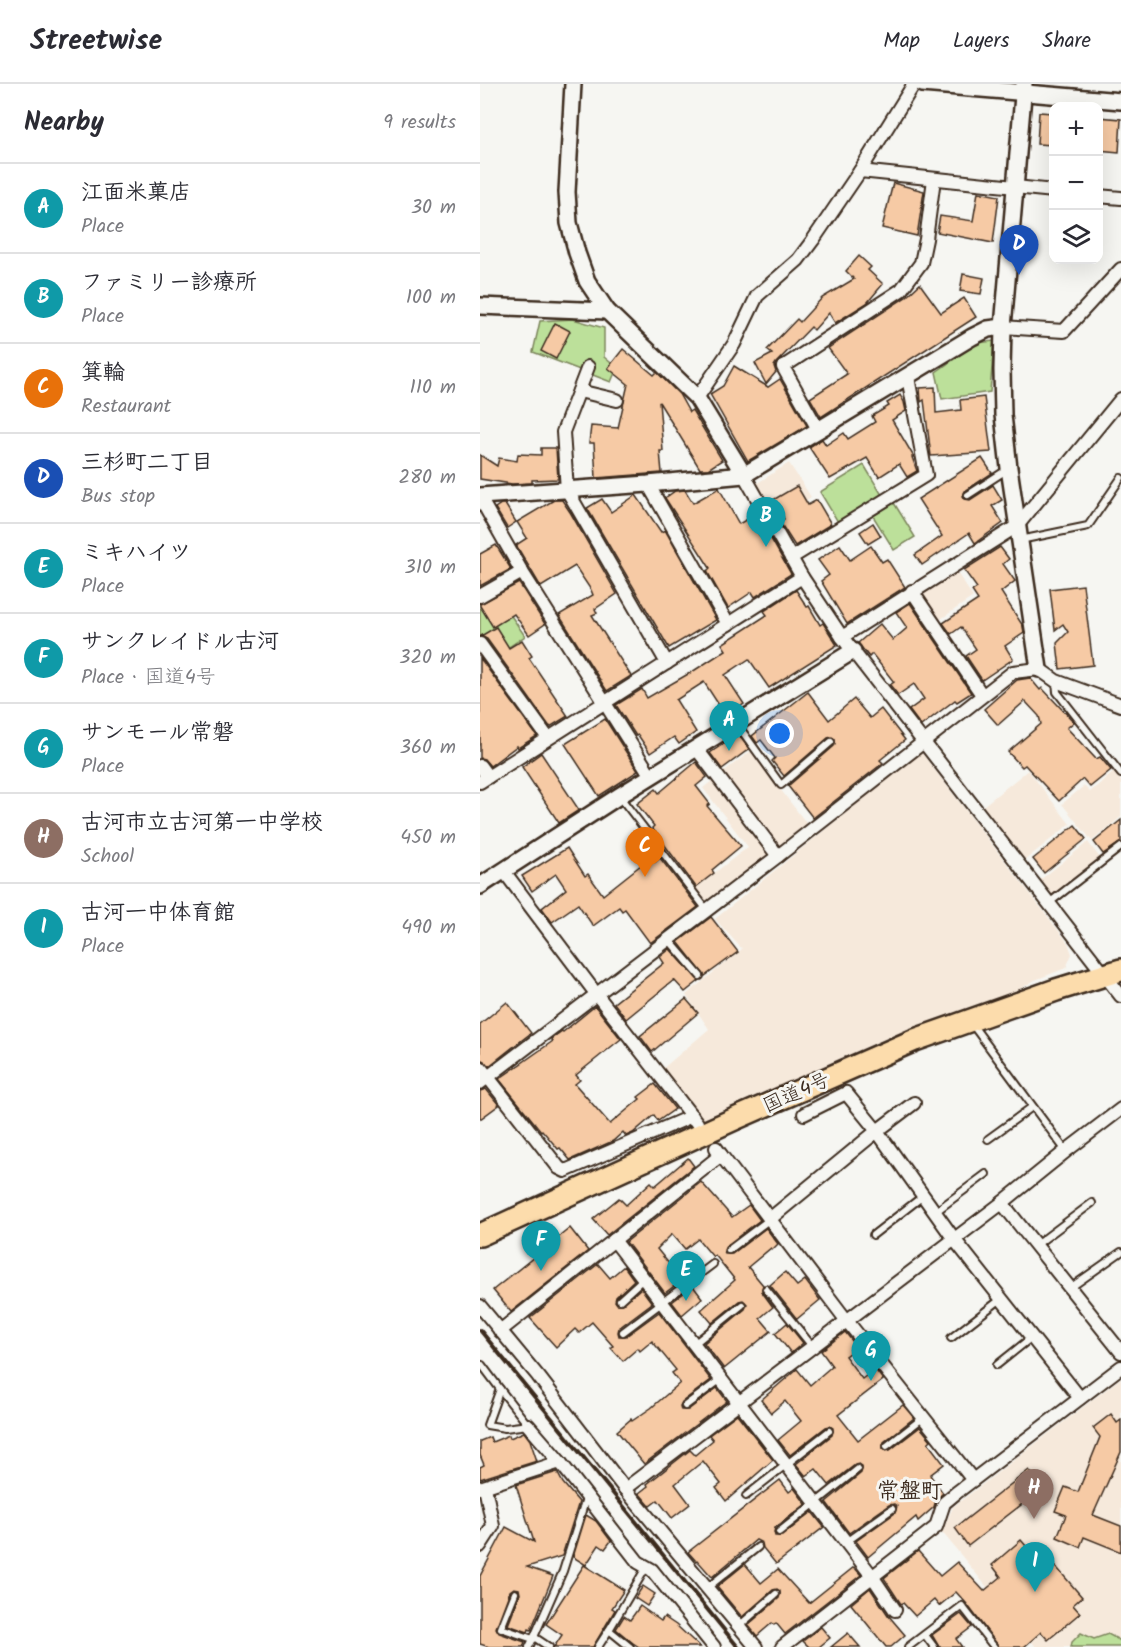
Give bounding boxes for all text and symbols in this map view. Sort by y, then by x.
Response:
text: Streetwise [30,19,162,64]
text: Map [883,25,920,58]
text: Layers [953,25,1009,58]
text: Share [1042,25,1091,58]
text: Nearby [24,102,104,144]
map controls [1049,102,1103,264]
button: + [1049,102,1103,156]
text: 9 results [383,107,456,139]
button: − [1049,156,1103,210]
text: 江面米菓店 [81,176,191,211]
text: A [37,192,50,224]
text: 30 m [411,192,456,224]
button: layers [1049,210,1103,264]
text: Place [81,211,124,243]
pin: D [1000,226,1038,275]
text: ファミリー診療所 [81,266,257,301]
text: B [37,282,50,314]
text: 100 m [406,282,456,314]
text: Place [81,301,124,333]
text: 箕輪 [81,356,125,391]
text: C [37,372,50,404]
text: 110 m [410,372,456,404]
text: Restaurant [81,391,171,423]
text: 三杉町二丁目 [81,446,213,481]
text: D [37,462,50,494]
text: 280 m [398,462,456,494]
text: Bus stop [81,481,155,513]
pin: B [746,498,786,547]
text: ミキハイツ [81,536,191,571]
text: E [38,552,49,584]
text: 310 m [404,552,456,584]
text: Place [81,571,124,603]
text: サンクレイドル古河 [81,625,279,660]
text: F [38,642,49,674]
text: 320 m [399,642,456,674]
text: Place · 国道4号 [81,662,216,694]
pin: A [710,702,748,751]
text: サンモール常磐 [81,716,234,751]
your location [765,719,794,748]
text: G [38,732,49,764]
text: 360 m [400,732,456,764]
text: Place [81,751,124,783]
text: 古河市立古河第一中学校 [81,806,323,841]
text: H [37,822,50,854]
text: 450 m [400,822,456,854]
pin: C [626,828,664,877]
text: School [81,841,134,873]
text: 古河一中体育館 [81,896,235,931]
text: I [40,912,47,944]
text: 490 m [401,912,456,944]
text: Place [81,931,124,963]
street label: 国道4号 [758,1065,836,1123]
pin: F [522,1222,560,1271]
pin: E [666,1252,706,1301]
pin: G [852,1332,890,1381]
pin: H [1014,1470,1054,1519]
district label: 常盤町 [877,1475,943,1510]
pin: I [1016,1542,1054,1592]

